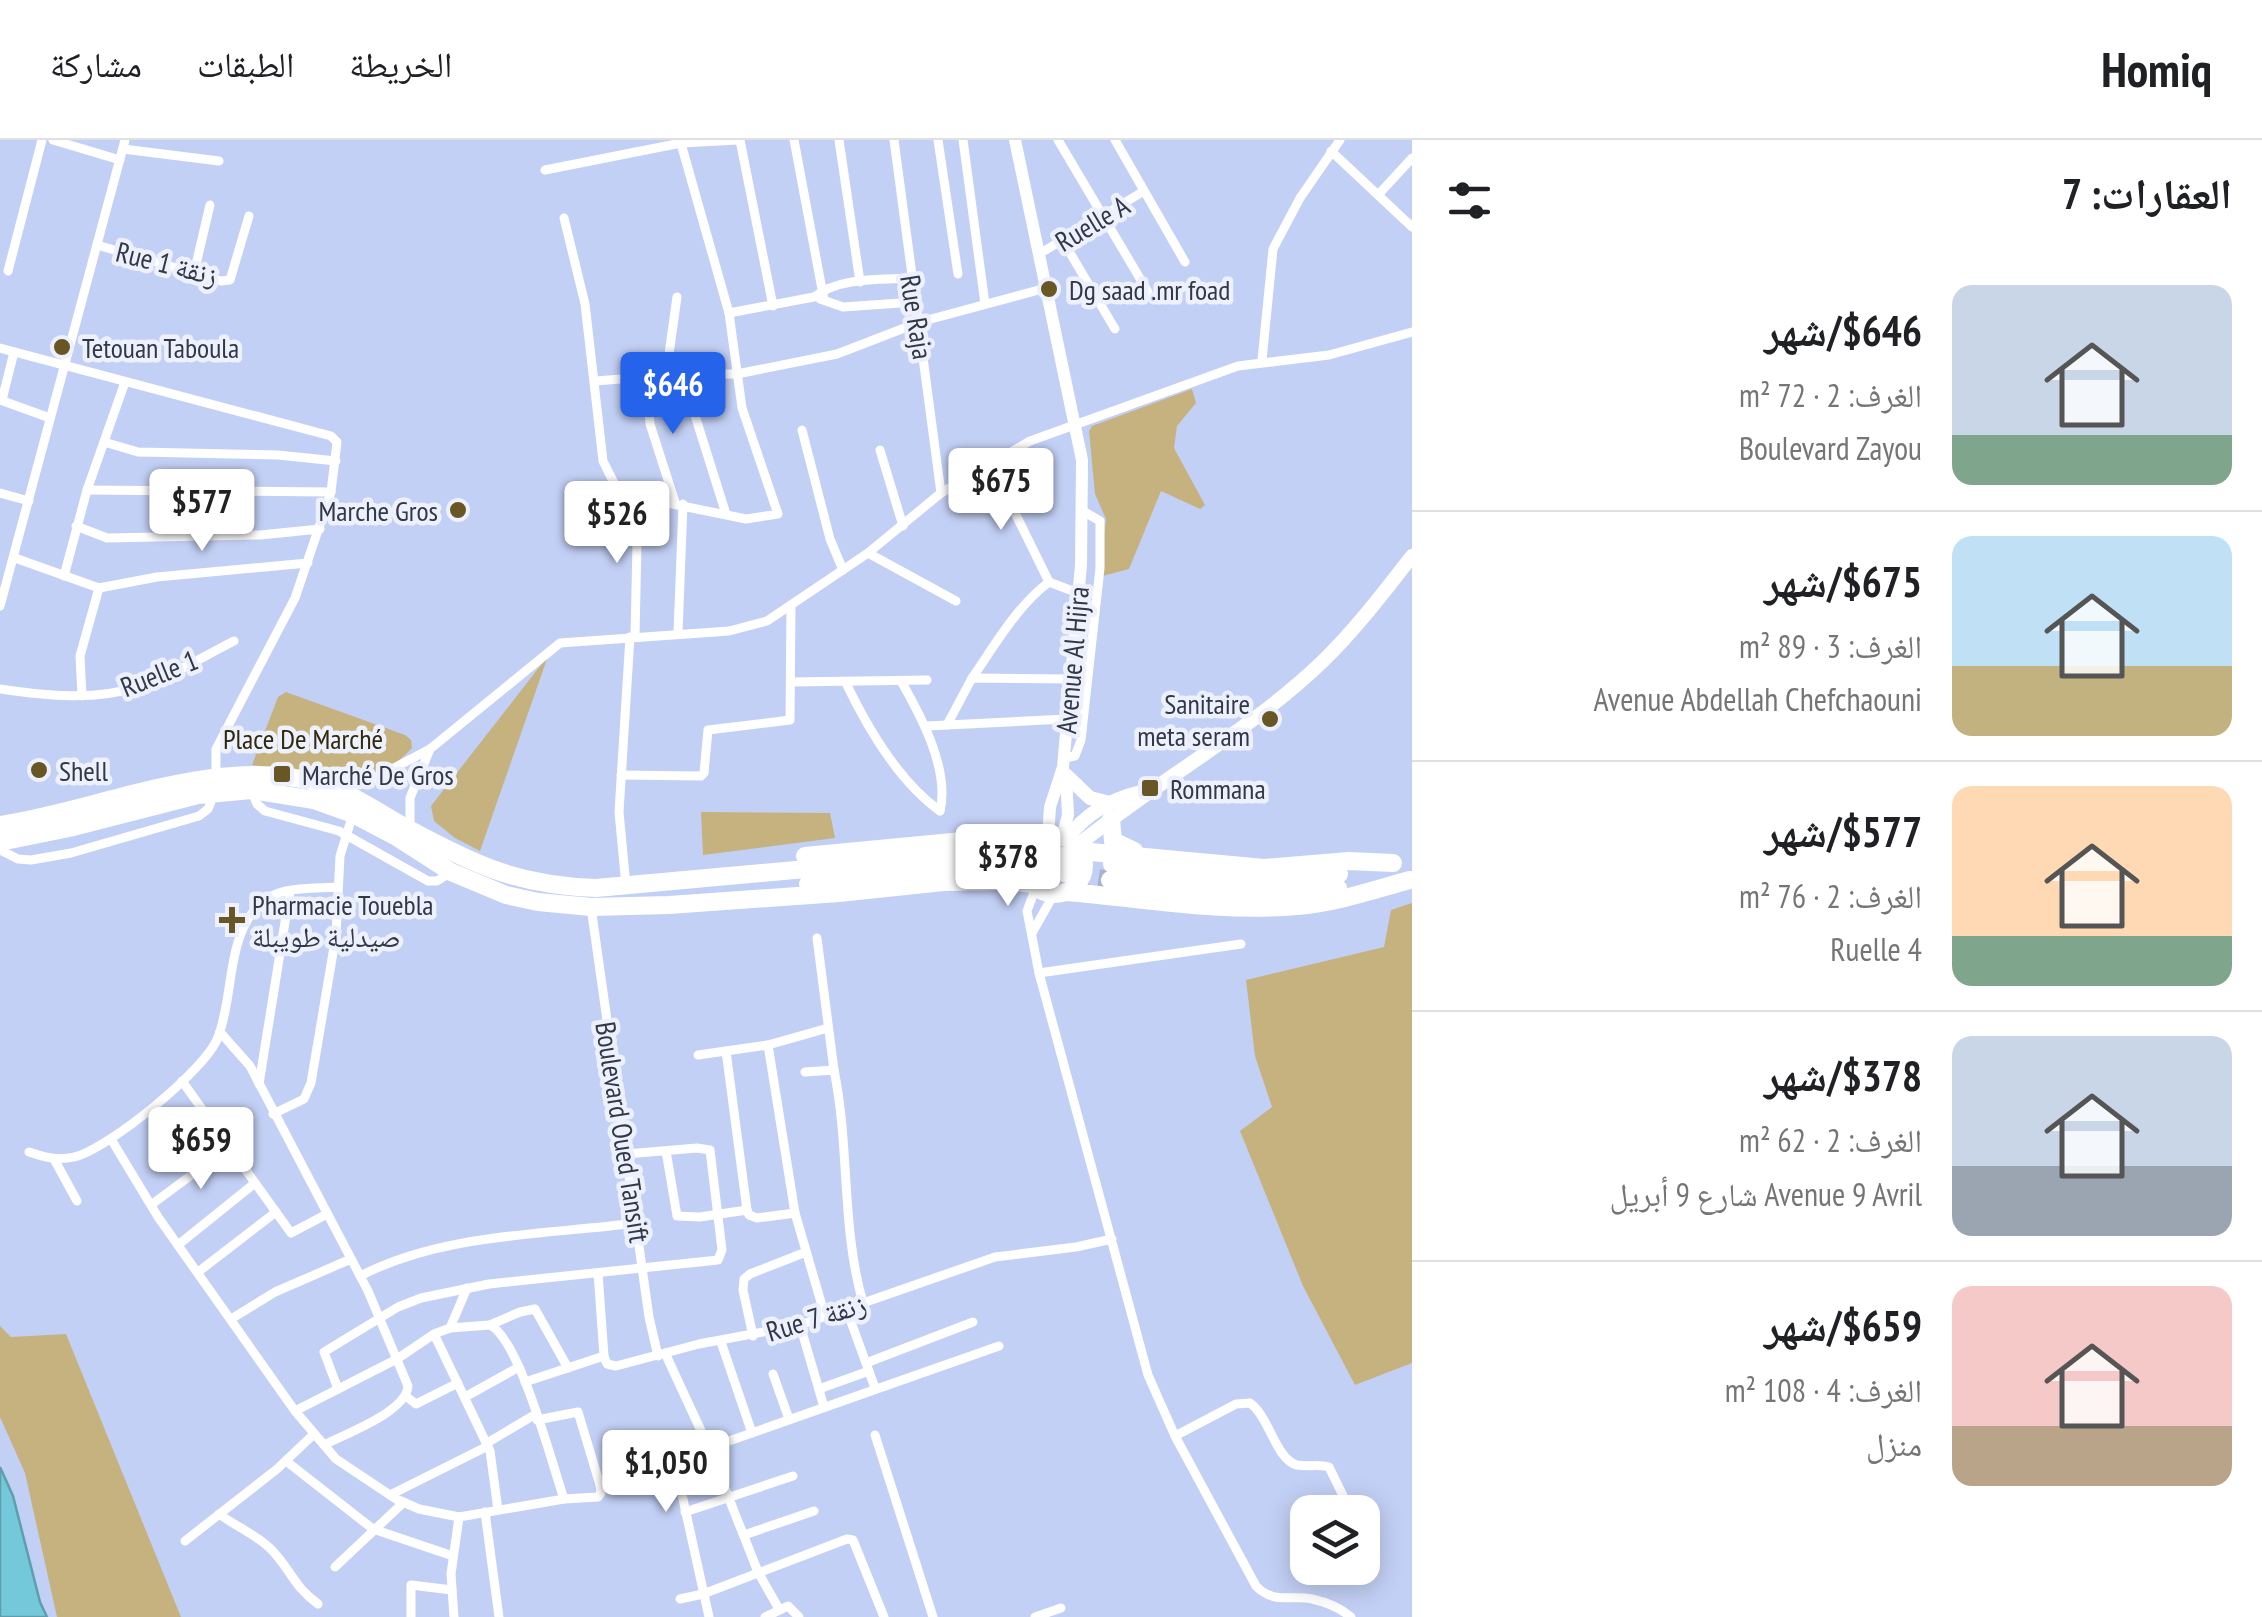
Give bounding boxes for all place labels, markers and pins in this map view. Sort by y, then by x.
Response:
place label: Dg saad .mr foad [1069,271,1230,308]
marker: Dg saad .mr foad [1038,278,1060,300]
place label: Tetouan Taboula [82,329,239,366]
marker: Tetouan Taboula [51,336,73,358]
pin: $646 [614,352,732,437]
pin: $675 [942,448,1060,533]
pin: $577 [143,469,261,554]
pin: $526 [558,481,676,566]
place label: Marche Gros [318,492,438,529]
marker: Marche Gros [447,499,469,521]
place label: Sanitaire meta seram [1137,685,1250,754]
marker: Sanitaire meta seram [1259,708,1281,730]
place label: Shell [59,752,108,789]
place label: Marché De Gros [302,756,454,793]
marker: Shell [28,759,50,781]
marker: Marché De Gros [271,763,293,785]
place label: Rommana [1170,770,1266,807]
marker: Rommana [1139,777,1161,799]
pin: $378 [949,824,1067,909]
place label: Pharmacie Touebla صيدلية طويبلة [252,886,433,955]
marker: Pharmacie Touebla صيدلية طويبلة [221,909,243,931]
pin: $659 [142,1107,260,1192]
pin: $1,050 [585,1430,747,1515]

